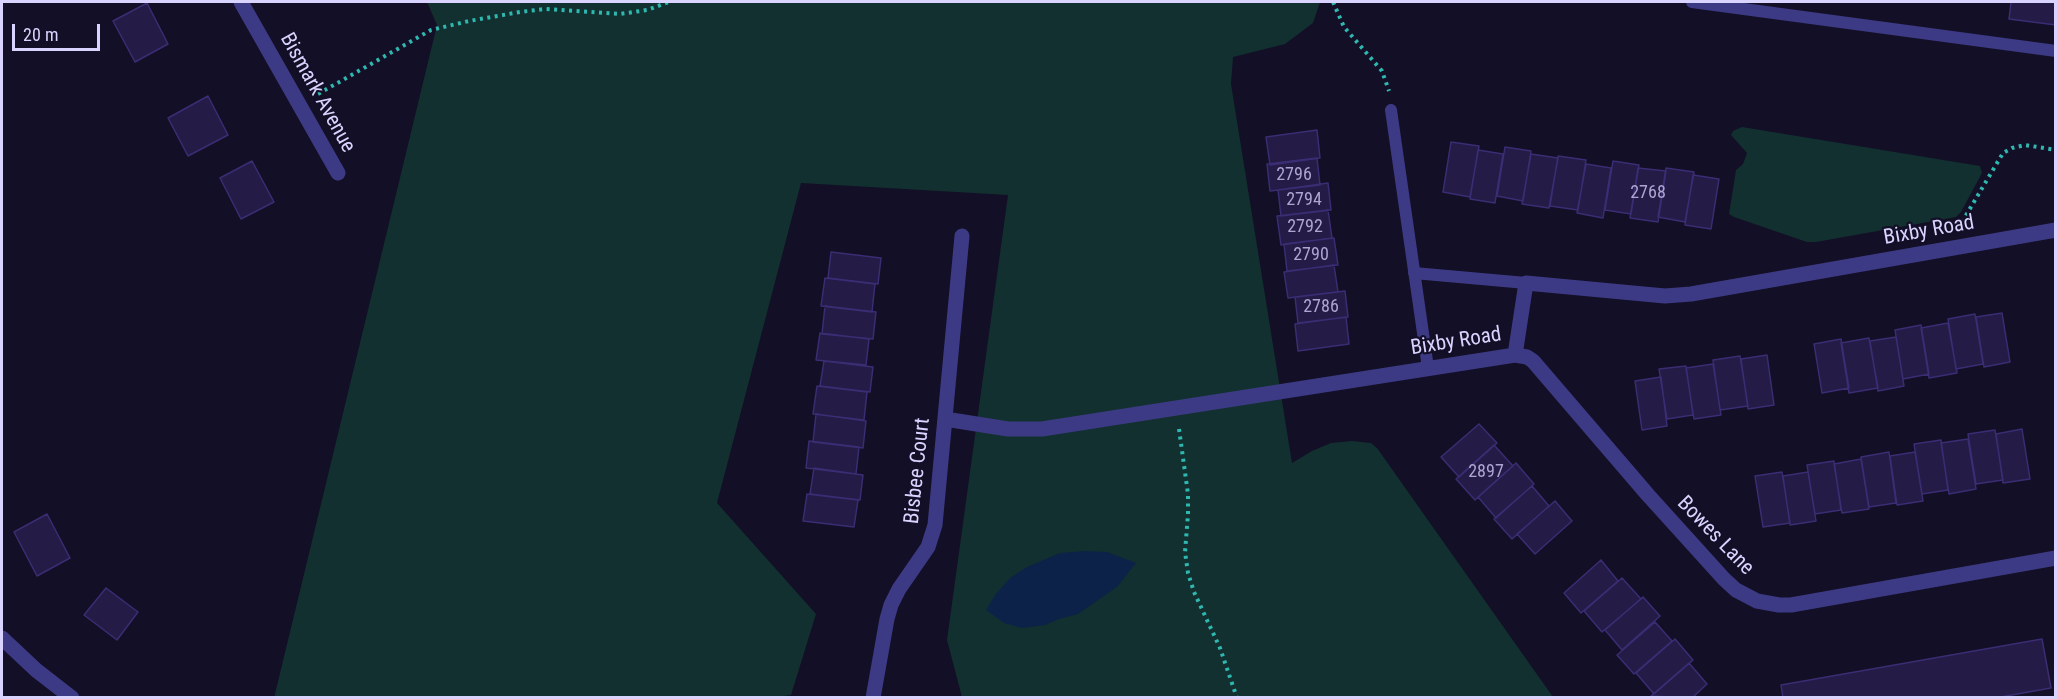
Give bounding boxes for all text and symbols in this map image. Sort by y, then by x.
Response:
scale bar [15,12,104,50]
text: 20 m [23,24,58,45]
street label: Bismark Avenue [274,29,360,157]
house number: 2796 [1276,164,1312,186]
house number: 2768 [1630,182,1666,204]
house number: 2794 [1286,189,1322,211]
street label: Bixby Road [1882,211,1976,251]
house number: 2792 [1287,216,1323,238]
house number: 2790 [1293,244,1329,266]
house number: 2786 [1303,296,1339,318]
street label: Bixby Road [1409,322,1503,362]
street label: Bisbee Court [900,417,936,525]
house number: 2897 [1468,461,1504,483]
street label: Bowes Lane [1671,491,1759,581]

